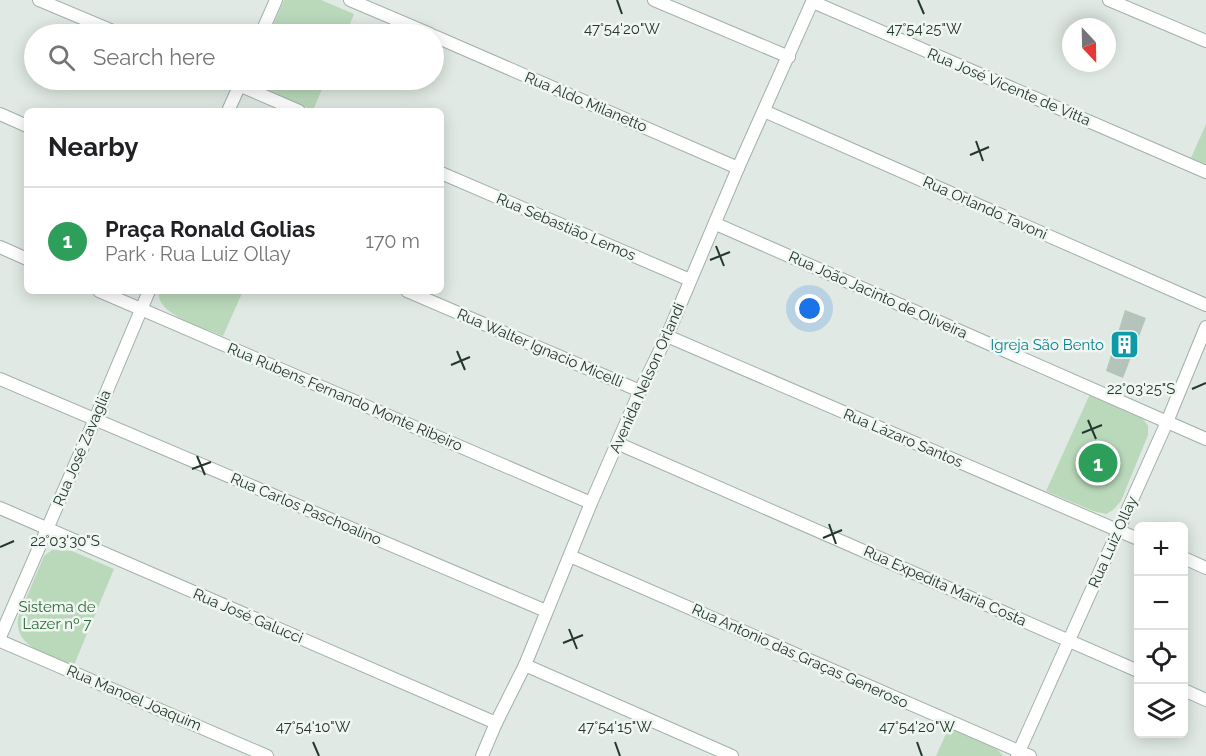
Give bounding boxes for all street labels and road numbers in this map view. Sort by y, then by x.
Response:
street label: Rua José Vicente de Vitta [925,44,1093,130]
street label: Rua Aldo Milanetto [522,68,650,136]
street label: Rua Orlando Tavoni [920,173,1050,243]
street label: Rua Sebastião Lemos [494,189,638,265]
street label: Rua João Jacinto de Oliveira [786,247,970,343]
street label: Avenida Nelson Orlandi [606,300,688,456]
street label: Rua Walter Ignacio Micelli [454,305,626,391]
street label: Rua Rubens Fernando Monte Ribeiro [225,339,465,455]
street label: Rua José Zavaglia [49,387,115,509]
street label: Rua Lázaro Santos [841,405,965,471]
street label: Rua Carlos Paschoalino [228,469,384,549]
street label: Rua Luiz Ollay [1085,493,1141,591]
street label: Rua Expedita Maria Costa [861,542,1029,630]
street label: Rua José Galucci [190,585,306,647]
street label: Rua Antonio das Graças Generoso [689,600,911,712]
street label: Rua Manoel Joaquim [64,661,204,735]

